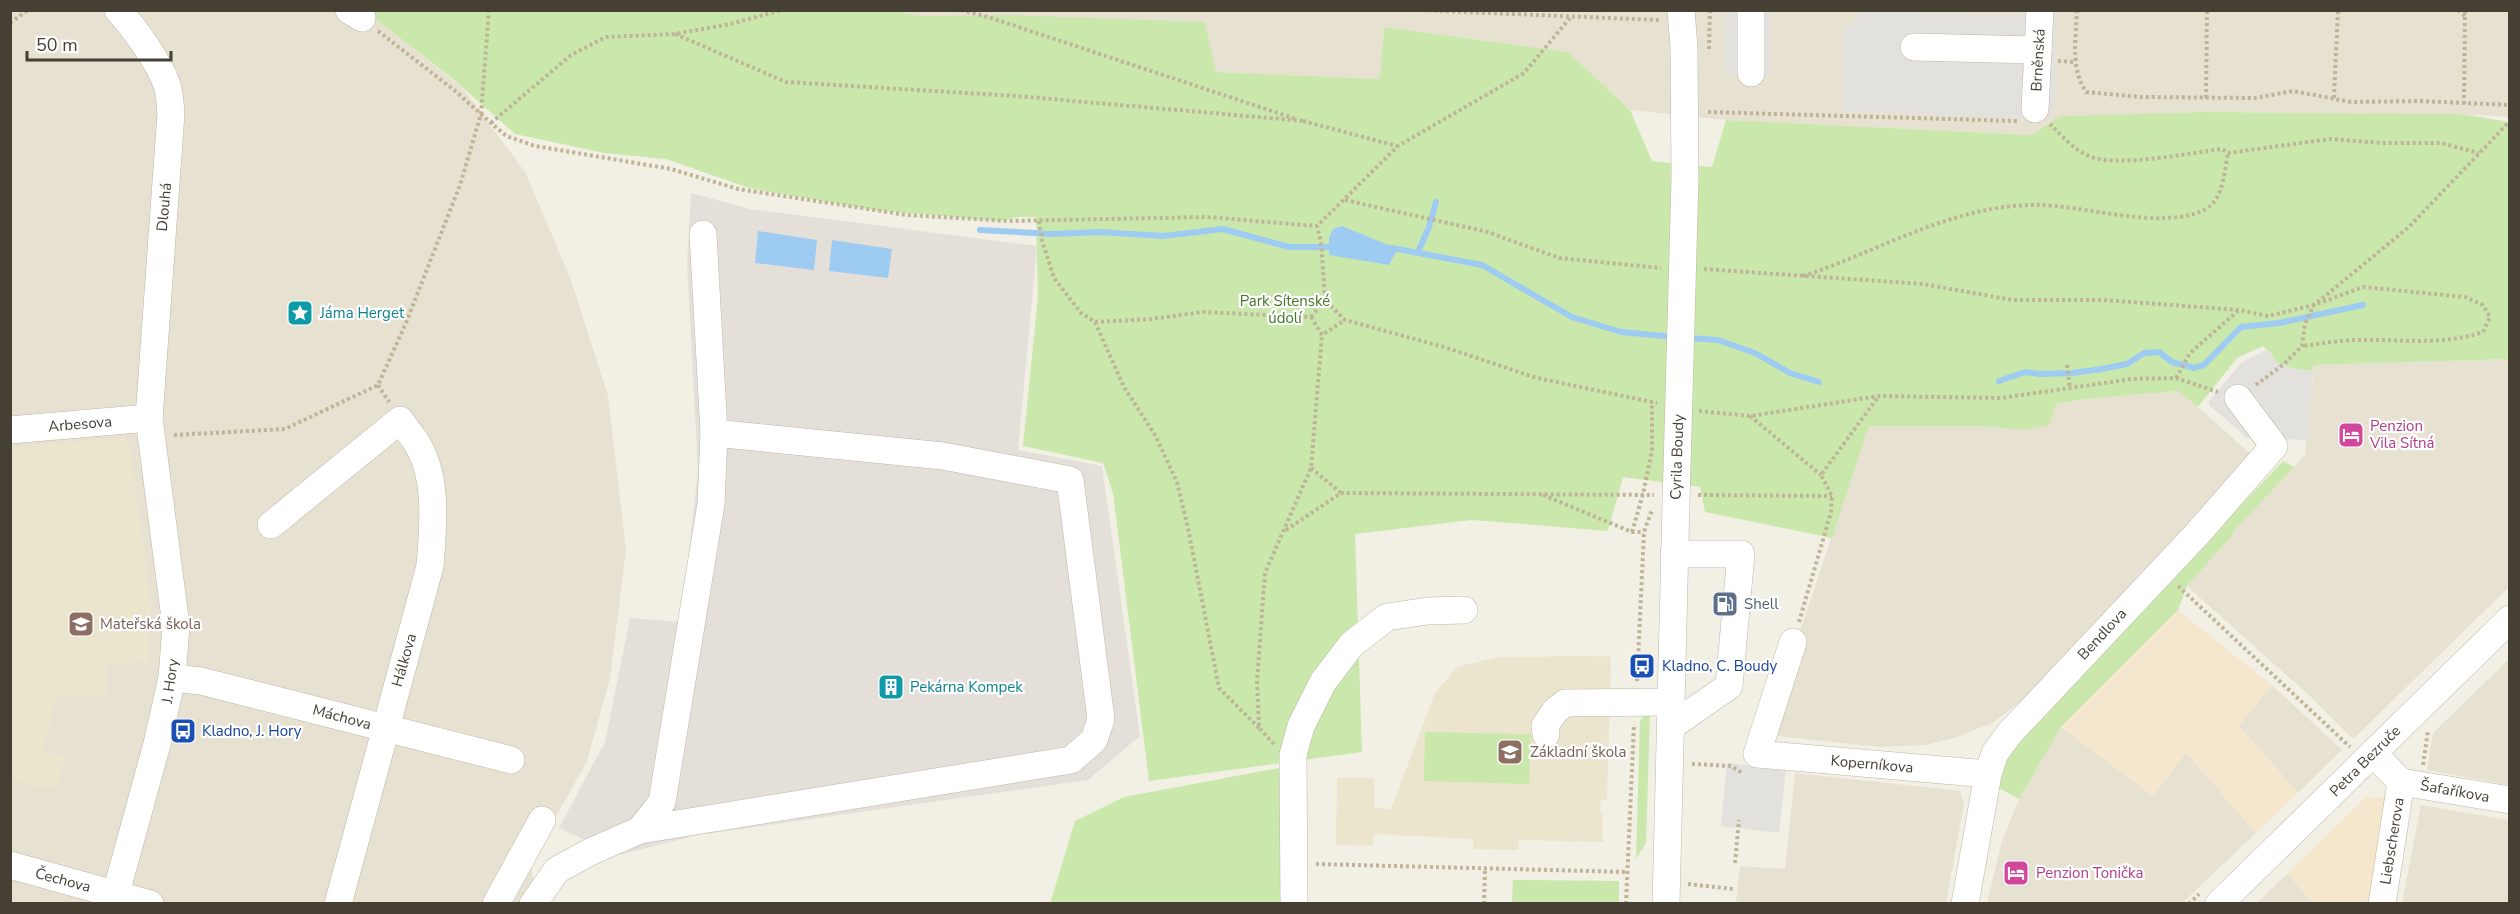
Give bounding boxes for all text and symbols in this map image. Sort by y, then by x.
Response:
scale bar [27,24,171,62]
street label: Brněnská [2026,28,2050,92]
text: 50 m [36,33,78,57]
street label: Dlouhá [152,182,176,232]
park label: Park Sítenské údolí [1240,291,1330,328]
place icon: Jáma Herget [285,298,315,328]
place label: Jáma Herget [319,303,405,323]
street label: Arbesova [47,411,113,437]
street label: Cyrila Boudy [1666,413,1689,500]
place label: Penzion Vila Sítná [2369,416,2435,453]
hotel icon: Penzion Vila Sítná [2336,420,2366,450]
fuel station icon: Shell [1710,589,1740,619]
place label: Shell [1744,594,1779,614]
street label: Bendlova [2073,604,2131,664]
school or university icon: Mateřská škola [66,609,96,639]
place label: Mateřská škola [100,614,201,634]
street label: Hálkova [387,631,421,689]
bus stop icon: Kladno, C. Boudy [1627,651,1657,681]
place label: Kladno, C. Boudy [1662,656,1777,676]
street label: J. Hory [157,657,183,706]
building icon: Pekárna Kompek [876,672,906,702]
place label: Pekárna Kompek [910,677,1023,697]
street label: Máchova [310,700,374,734]
bus stop icon: Kladno, J. Hory [168,716,198,746]
place label: Kladno, J. Hory [202,721,302,741]
street label: Petra Bezruče [2325,721,2405,801]
school or university icon: Základní škola [1495,737,1525,767]
place label: Základní škola [1530,742,1626,762]
street label: Koperníkova [1830,750,1914,778]
street label: Šafaříkova [2419,774,2491,807]
street label: Liebscherova [2375,796,2409,886]
hotel icon: Penzion Tonička [2001,858,2031,888]
street label: Čechova [33,862,93,897]
place label: Penzion Tonička [2036,863,2143,883]

